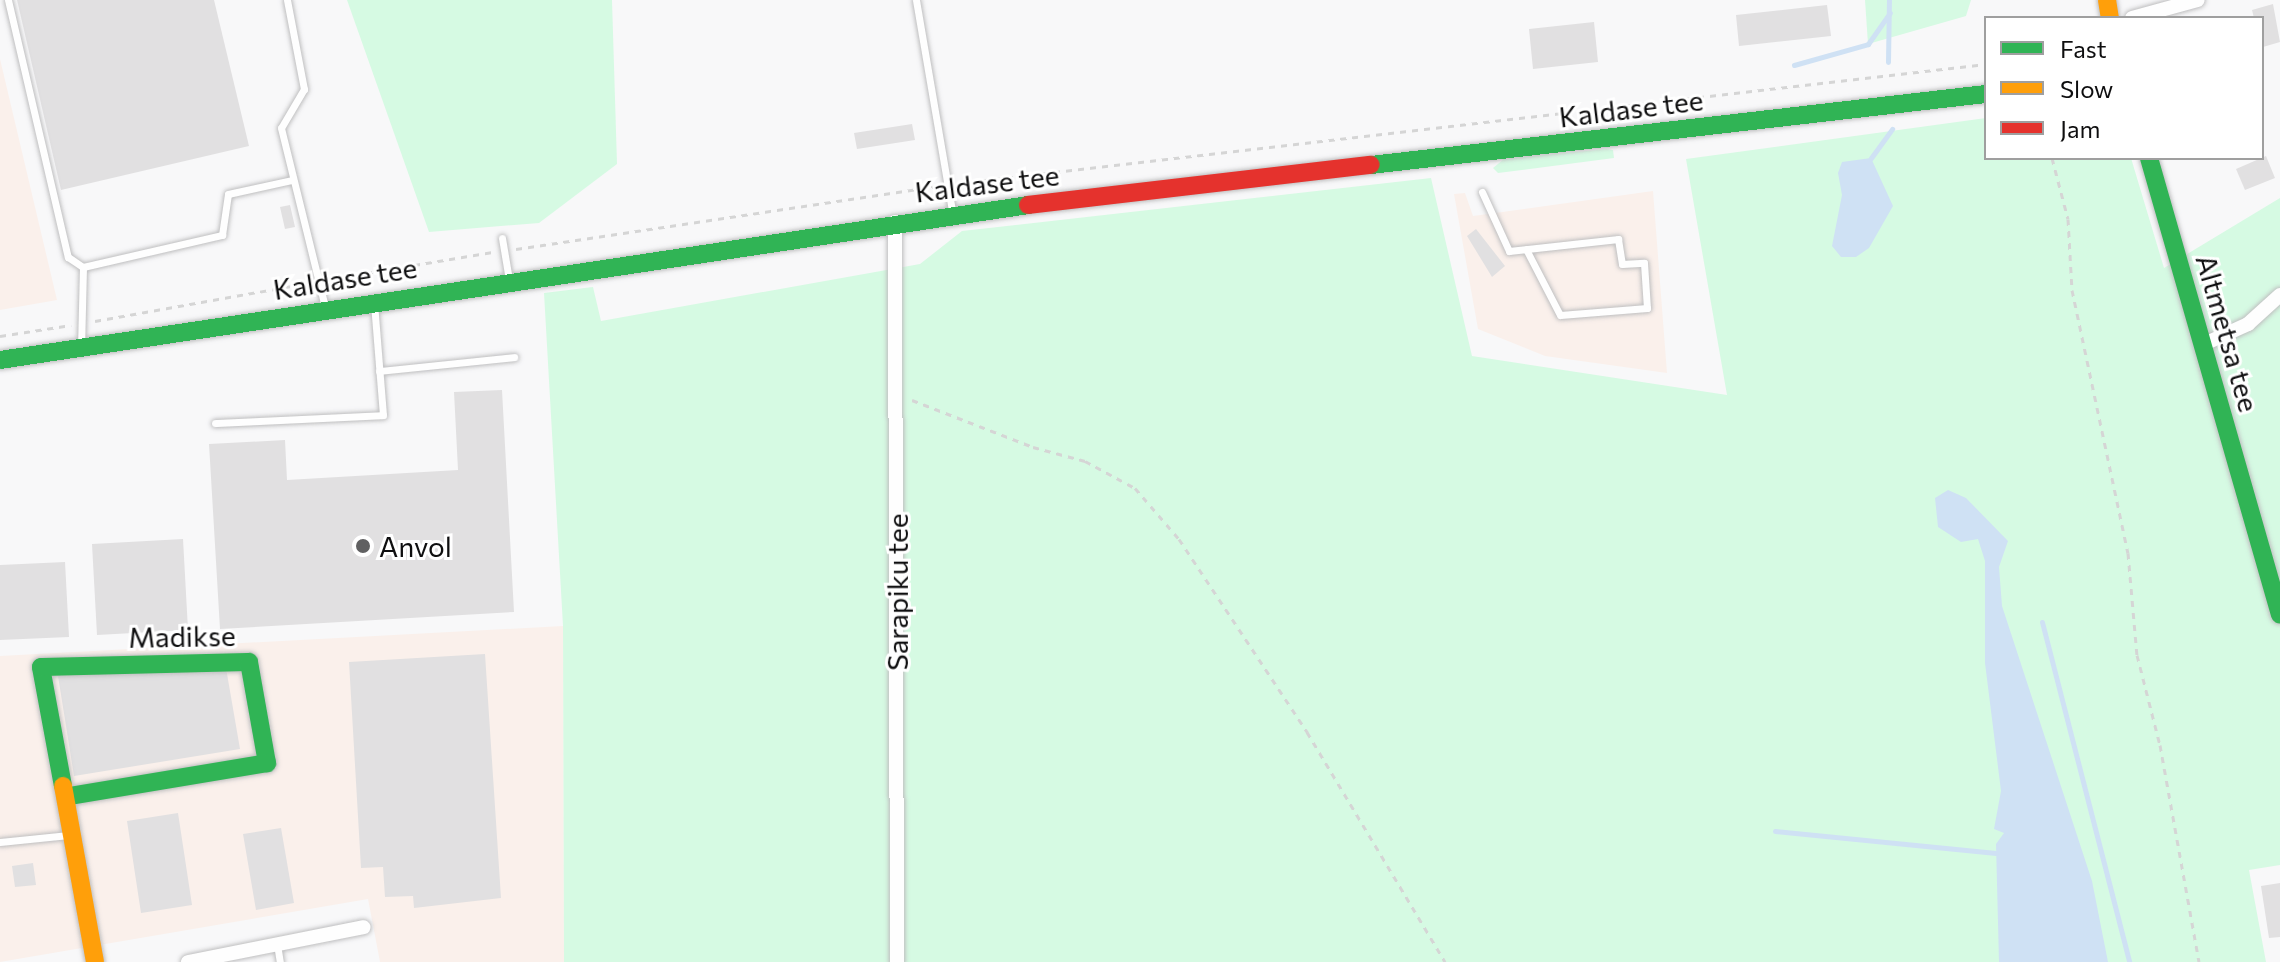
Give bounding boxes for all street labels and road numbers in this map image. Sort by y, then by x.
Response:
street label: Kaldase tee [1557,82,1705,134]
street label: Kaldase tee [913,157,1061,209]
street label: Kaldase tee [271,250,419,306]
street label: Altmetsa tee [2190,251,2266,415]
street label: Sarapiku tee [880,513,914,671]
street label: Madikse [128,618,236,654]

